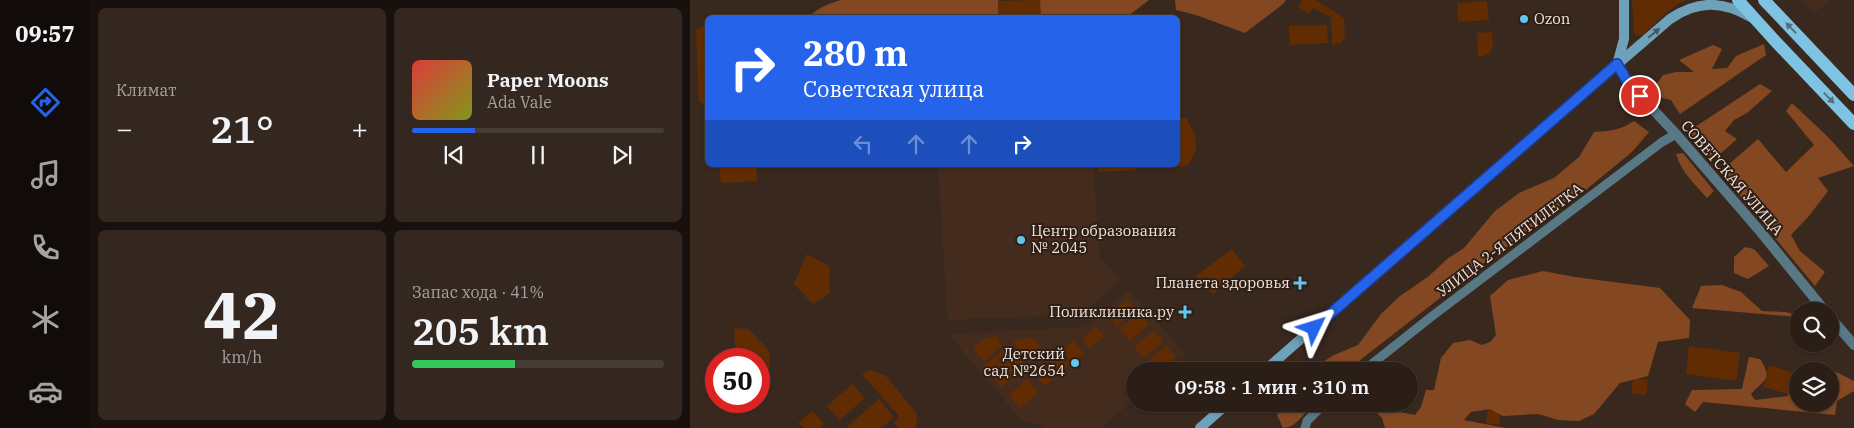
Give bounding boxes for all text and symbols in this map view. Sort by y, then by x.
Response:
place label: Ozon [1534,9,1571,28]
marker: Ozon [1518,13,1530,25]
text: 09:57 [15,19,75,48]
one-way arrow [1785,23,1797,35]
one-way arrow [1647,27,1660,38]
text: 280 m [803,30,908,76]
icon: right [720,35,785,100]
text: Paper Moons [487,68,609,92]
text: Советская улица [803,74,984,103]
pin [1619,75,1661,117]
text: Климат [116,80,176,100]
icon: arrive [1626,82,1654,110]
icon: directions [28,85,63,120]
text: Ada Vale [487,92,552,112]
one-way arrow [1823,92,1835,104]
text: 21° [210,104,274,153]
text: − [116,110,133,147]
text: + [351,110,368,147]
street label: СОВЕТСКАЯ УЛИЦА [1677,116,1788,240]
icon: left [849,130,877,158]
icon: ahead [902,130,930,158]
icon: ahead [955,130,983,158]
icon: right [1008,130,1036,158]
icon: previous [440,141,468,169]
icon: pause [524,141,552,169]
icon: next [608,141,636,169]
icon: music [28,157,63,192]
street label: УЛИЦА 2-Я ПЯТИЛЕТКА [1433,178,1587,301]
place label: Центр образования № 2045 [1031,221,1176,257]
icon: phone [28,230,63,265]
marker: Центр образования № 2045 [1015,234,1027,246]
text: 42 [203,272,281,357]
place label: Планета здоровья [1156,273,1290,292]
marker: Планета здоровья [1294,277,1306,289]
text: Запас хода · 41% [412,282,544,302]
position arrow [1287,301,1339,353]
icon: climate [28,302,63,337]
place label: Поликлиника.ру [1049,302,1174,321]
map controls [1789,302,1839,412]
button: search [1789,302,1839,352]
marker: Поликлиника.ру [1178,305,1192,319]
text: 205 km [412,306,549,355]
place label: Детский сад №2654 [984,344,1065,380]
text: km/h [222,347,262,367]
speed limit sign: 50 [705,348,770,413]
marker: Детский сад №2654 [1069,357,1081,369]
button: layers [1789,362,1839,412]
icon: car [28,374,63,409]
text: 09:58 · 1 мин · 310 m [1175,375,1369,399]

